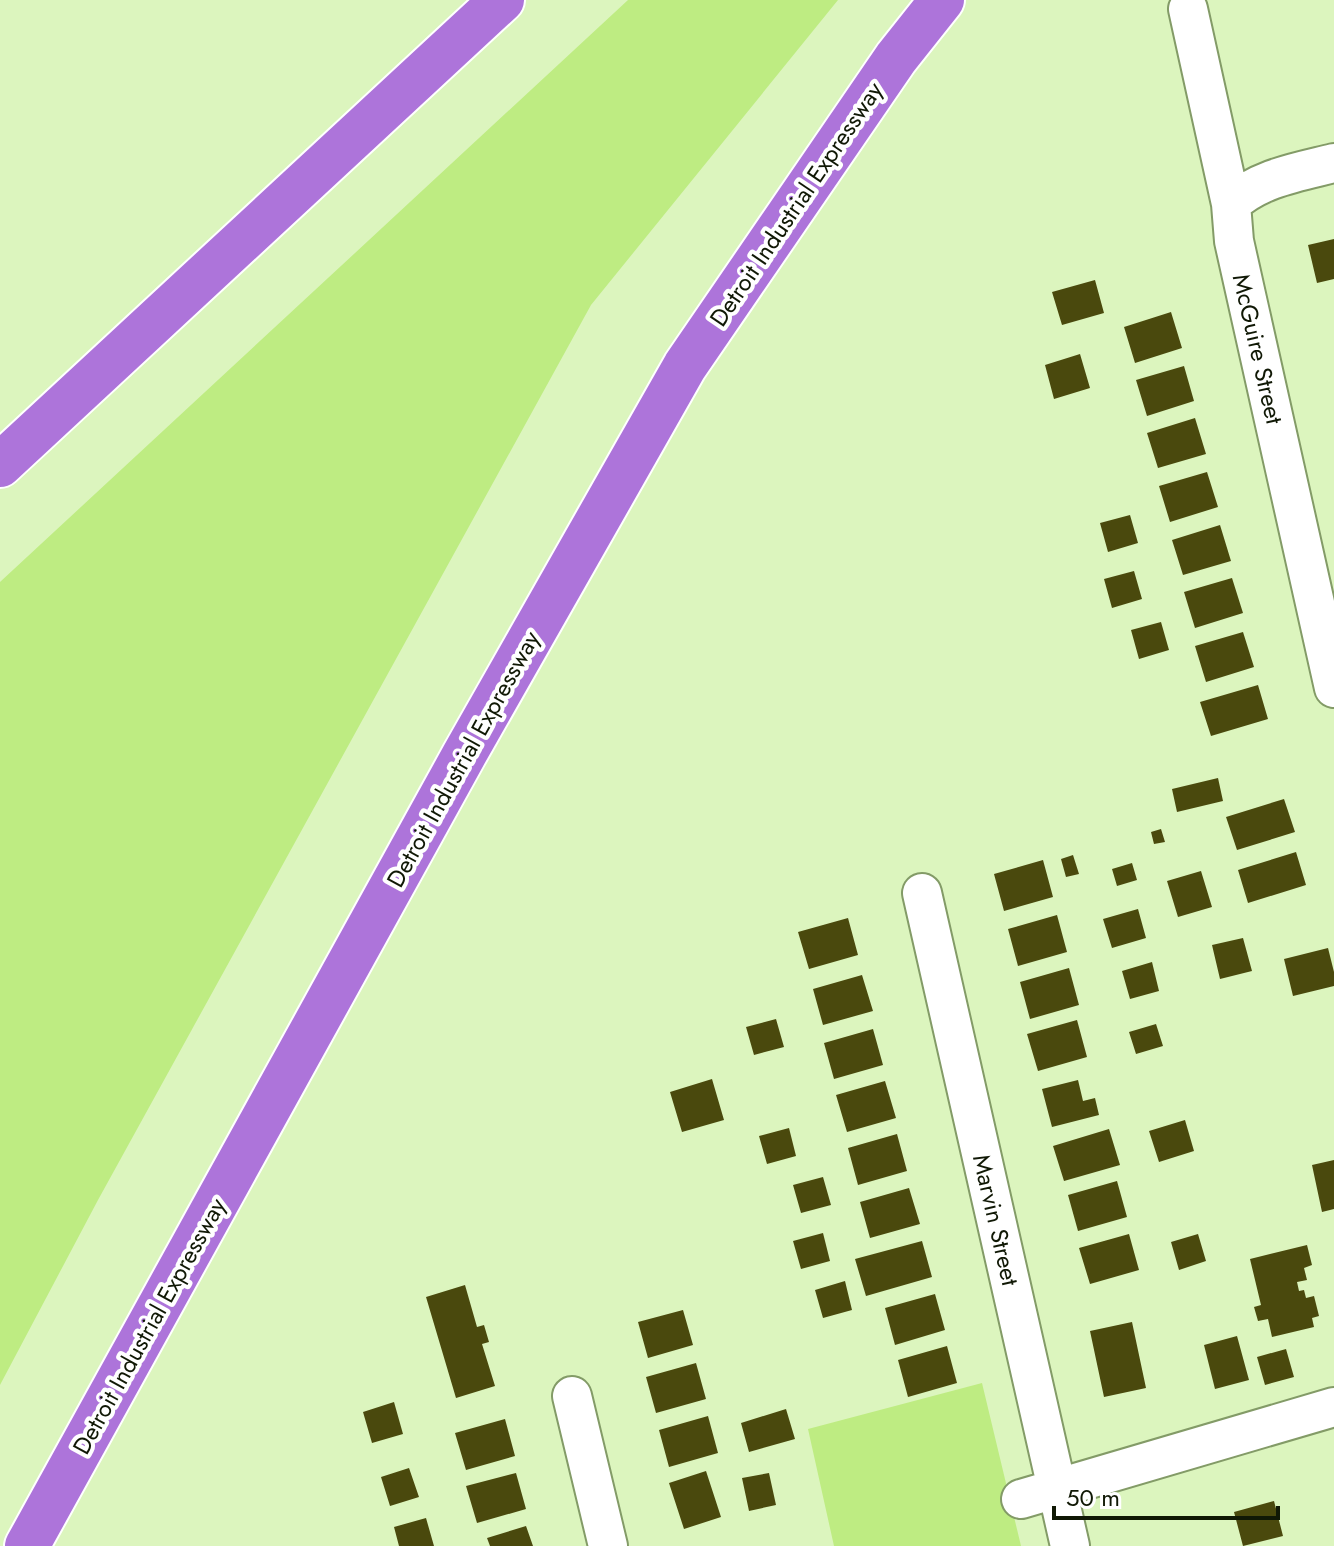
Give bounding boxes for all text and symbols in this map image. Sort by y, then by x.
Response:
street label: Detroit Industrial Expressway [701,74,891,333]
street label: McGuire Street [1224,270,1292,428]
street label: Detroit Industrial Expressway [378,624,548,894]
street label: Marvin Street [964,1151,1028,1289]
street label: Detroit Industrial Expressway [64,1191,234,1461]
scale bar [1054,1470,1278,1520]
text: 50 m [1066,1480,1120,1515]

